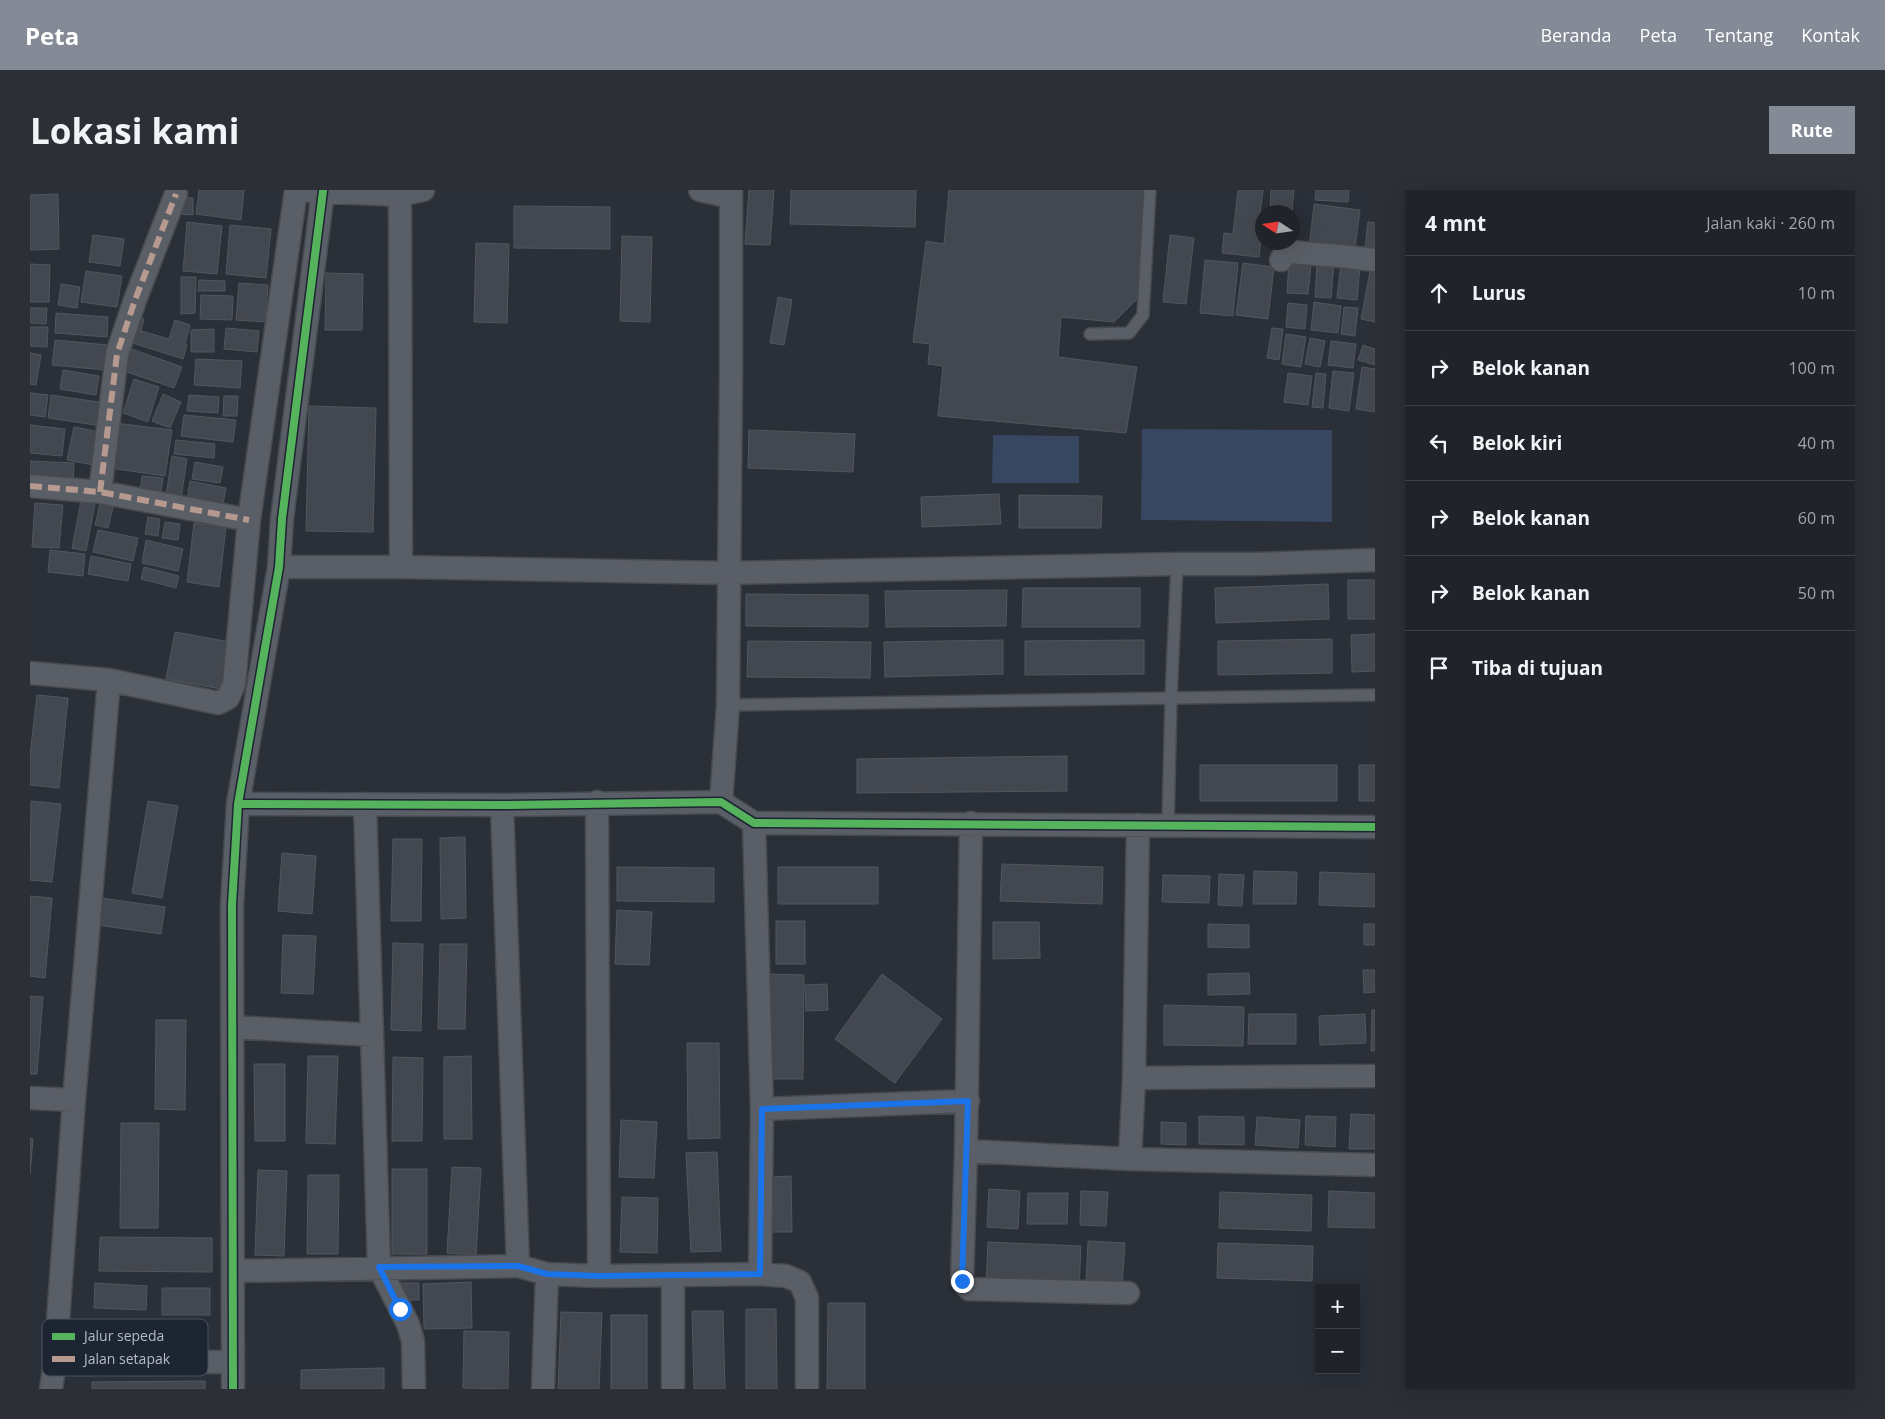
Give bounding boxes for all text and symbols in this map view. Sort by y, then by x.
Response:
text: Peta [25,19,79,52]
text: Beranda [1540,23,1612,47]
text: Peta [1640,23,1677,47]
text: Tentang [1705,23,1773,47]
text: Kontak [1801,23,1860,47]
button: Rute [1769,106,1855,154]
text: Lokasi kami [30,107,239,154]
north arrow [1255,205,1300,250]
text: 4 mnt [1425,209,1486,237]
text: Jalan kaki · 260 m [1706,212,1835,234]
icon: ahead [1425,279,1453,307]
text: Lurus [1472,280,1526,306]
text: 10 m [1798,282,1835,304]
icon: right [1425,354,1453,382]
text: Belok kanan [1472,355,1590,381]
text: 100 m [1789,357,1835,379]
icon: left [1425,429,1453,457]
text: Belok kiri [1472,430,1562,456]
text: 40 m [1798,432,1835,454]
icon: right [1425,504,1453,532]
text: Belok kanan [1472,505,1590,531]
text: 60 m [1798,507,1835,529]
icon: right [1425,579,1453,607]
text: Belok kanan [1472,580,1590,606]
text: 50 m [1798,582,1835,604]
icon: arrive [1425,654,1453,682]
text: Tiba di tujuan [1472,655,1603,681]
route end [951,1270,974,1293]
map controls [1315,1284,1360,1374]
button: + [1315,1284,1360,1329]
route start [389,1298,412,1321]
legend [42,1319,208,1376]
text: Jalur sepeda [82,1326,164,1345]
button: − [1315,1329,1360,1374]
text: Jalan setapak [82,1349,171,1368]

